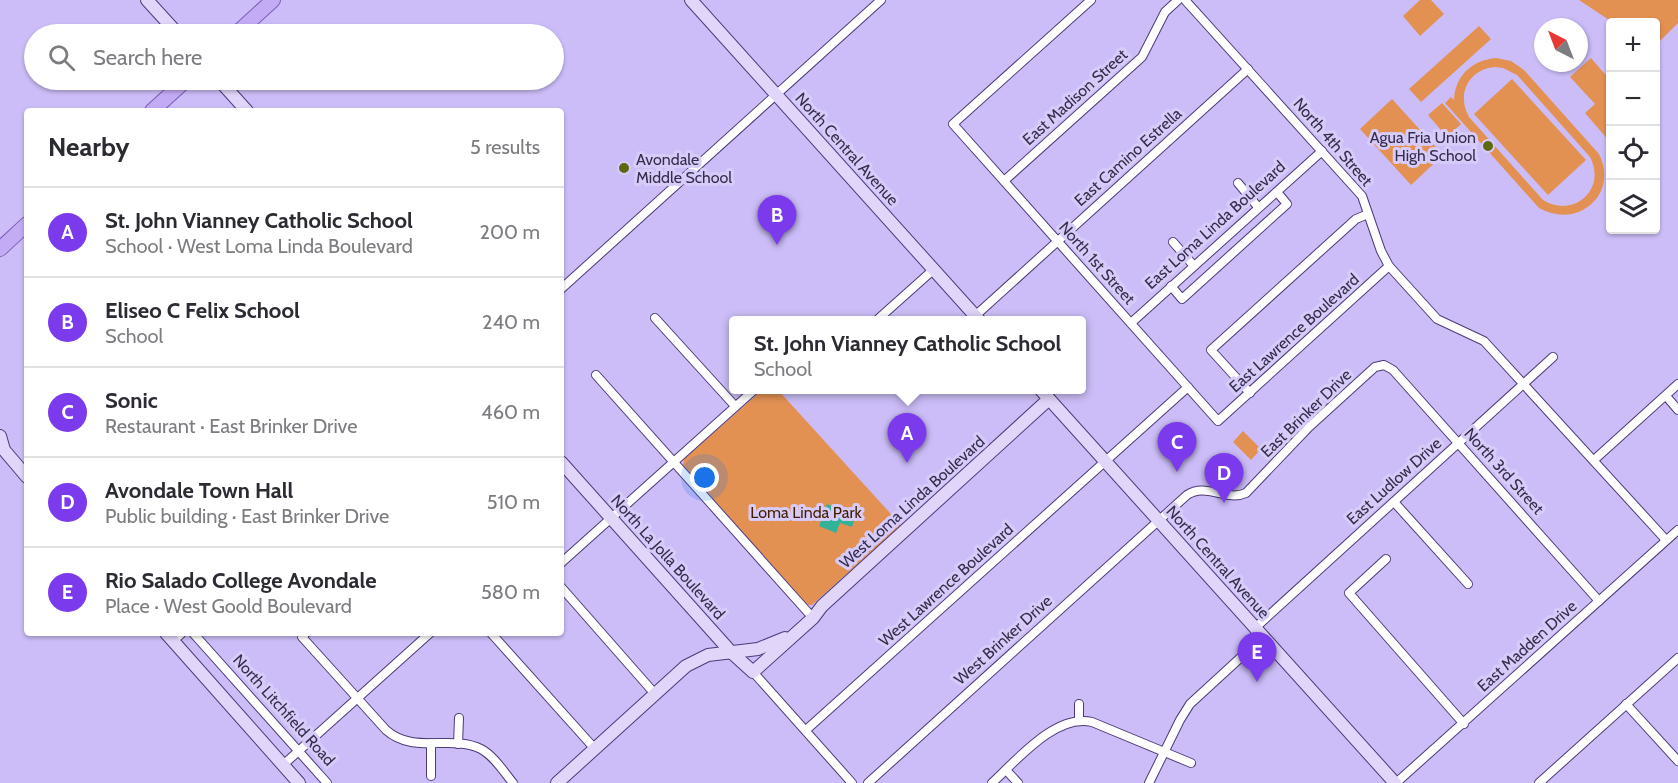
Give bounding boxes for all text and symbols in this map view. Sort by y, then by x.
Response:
north arrow [1534,18,1588,72]
map controls [1606,18,1660,234]
button: + [1606,18,1660,72]
search box [24,24,564,90]
icon: search [45,41,78,74]
text: Search here [93,44,202,71]
street label: East Madison Street [1019,45,1132,149]
button: − [1606,72,1660,126]
street label: North Central Avenue [791,89,903,209]
street label: North 4th Street [1290,94,1377,190]
street label: East Camino Estrella [1071,104,1186,210]
button: locate [1606,126,1660,180]
place label: Agua Fria Union High School [1370,128,1476,165]
text: Nearby [48,131,129,163]
text: 5 results [470,135,540,159]
marker: Agua Fria Union High School [1481,139,1495,153]
place label: Avondale Middle School [636,150,732,187]
street label: East Loma Linda Boulevard [1141,157,1289,293]
marker: Avondale Middle School [617,161,631,175]
button: layers [1606,180,1660,234]
pin: B [758,196,796,245]
text: St. John Vianney Catholic School [105,207,413,234]
street label: North 1st Street [1055,218,1139,309]
text: A [61,220,74,244]
text: 200 m [480,220,540,244]
text: School · West Loma Linda Boulevard [105,234,413,258]
street label: East Lawrence Boulevard [1225,270,1363,396]
text: Eliseo C Felix School [105,297,300,324]
text: B [61,310,74,334]
text: 240 m [482,310,540,334]
popup [729,316,1086,394]
text: School [105,324,163,348]
text: St. John Vianney Catholic School [754,330,1061,357]
text: School [754,357,812,381]
street label: East Brinker Drive [1257,365,1355,461]
text: Sonic [105,387,158,414]
text: C [61,400,74,424]
text: 460 m [481,400,540,424]
text: Restaurant · East Brinker Drive [105,414,358,438]
pin: A [888,414,926,463]
pin: C [1158,422,1196,472]
street label: North 3rd Street [1460,424,1548,519]
street label: West Loma Linda Boulevard [836,432,988,572]
street label: East Ludlow Drive [1343,434,1445,528]
pin: D [1204,454,1244,503]
your location [690,463,719,492]
text: Avondale Town Hall [105,477,293,504]
text: D [60,490,75,514]
text: 510 m [487,490,540,514]
street label: North La Jolla Boulevard [607,491,729,623]
street label: North Central Avenue [1162,502,1274,622]
park label: Loma Linda Park [750,503,862,522]
text: Public building · East Brinker Drive [105,504,389,528]
street label: West Lawrence Boulevard [875,520,1017,650]
text: Rio Salado College Avondale [105,567,377,594]
text: E [62,580,73,604]
text: 580 m [481,580,540,604]
street label: West Brinker Drive [950,591,1056,689]
text: Place · West Goold Boulevard [105,594,352,618]
street label: East Madden Drive [1473,596,1581,696]
pin: E [1238,632,1276,682]
street label: North Litchfield Road [229,651,339,769]

